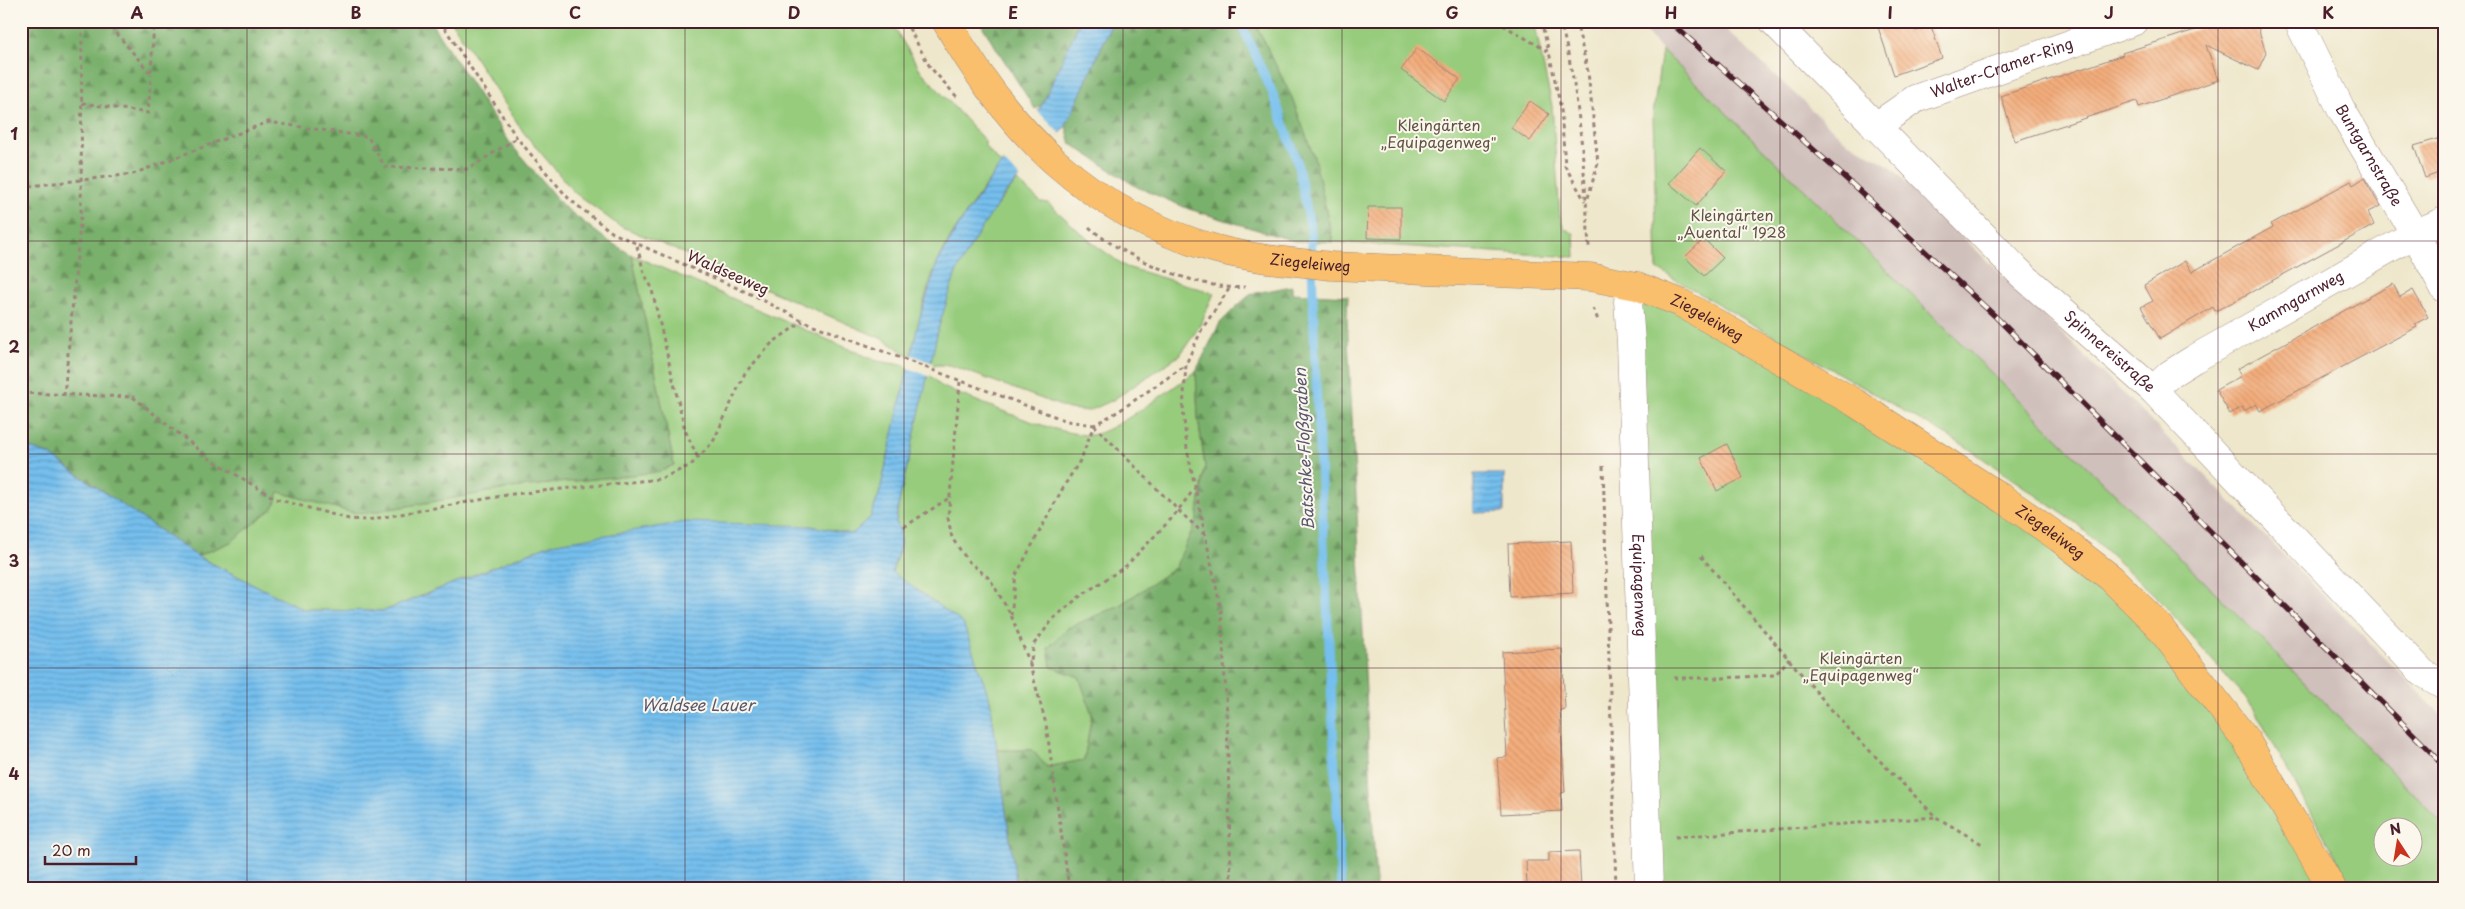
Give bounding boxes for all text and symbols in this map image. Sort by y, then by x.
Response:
text: A [131,0,144,24]
text: B [351,0,362,24]
text: C [569,0,581,24]
text: D [788,0,800,24]
text: E [1008,0,1018,24]
text: F [1227,0,1237,24]
text: G [1445,0,1459,24]
text: H [1665,0,1677,24]
text: I [1887,0,1893,24]
text: J [2104,0,2114,24]
text: K [2322,0,2334,24]
street label: Walter-Cramer-Ring [1927,31,2076,103]
street label: Buntgarnstraße [2331,99,2409,210]
park label: Kleingärten „Equipagenweg" [1381,113,1497,153]
text: 1 [10,121,18,145]
park label: Kleingärten „Auental“ 1928 [1678,203,1786,243]
street label: Waldseeweg [684,243,773,300]
street label: Ziegeleiweg [1269,246,1351,277]
street label: Kammgarnweg [2243,264,2348,336]
street label: Ziegeleiweg [1667,287,1749,347]
street label: Spinnereistraße [2060,304,2161,397]
text: 2 [8,334,20,358]
water label: Batschke‐Floßgraben [1287,367,1319,531]
street label: Ziegeleiweg [2011,498,2091,564]
street label: Equipagenweg [1627,533,1654,637]
text: 3 [9,548,19,572]
park label: Kleingärten „Equipagenweg“ [1803,646,1919,686]
water label: Waldsee Lauer [642,692,757,716]
text: 4 [9,761,20,785]
north arrow [2372,816,2422,866]
text: N [2388,817,2403,840]
scale bar [45,834,136,866]
text: 20 m [52,838,91,861]

